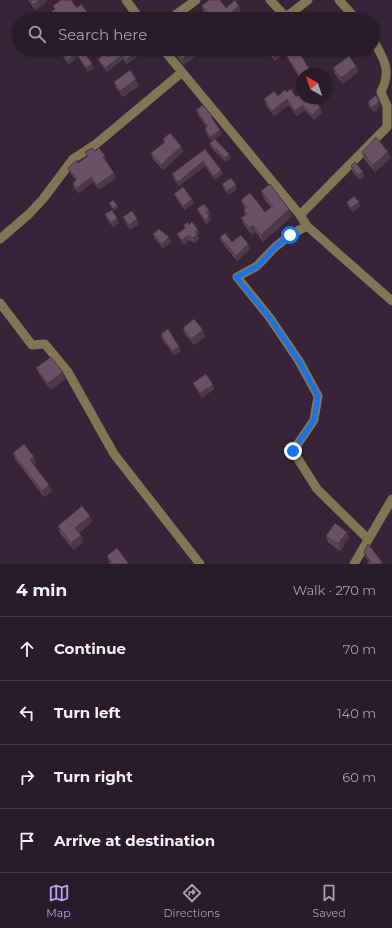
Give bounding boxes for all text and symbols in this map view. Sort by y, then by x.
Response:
search box [12,12,380,56]
icon: search [26,23,48,45]
text: Search here [58,25,147,44]
north arrow [296,68,332,104]
route start [281,226,299,244]
route end [284,442,302,460]
text: 4 min [16,580,67,600]
text: Walk · 270 m [293,582,376,598]
icon: ahead [16,638,38,660]
text: Continue [54,639,126,658]
text: 70 m [343,641,376,657]
icon: left [16,702,38,724]
text: Turn left [54,703,121,722]
text: 140 m [337,705,376,721]
icon: right [16,766,38,788]
text: Turn right [54,767,133,786]
text: 60 m [342,769,376,785]
icon: arrive [16,830,38,852]
text: Arrive at destination [54,831,215,850]
tab: Map [46,882,71,920]
tab: Directions [164,882,220,920]
tab: Saved [313,882,346,920]

